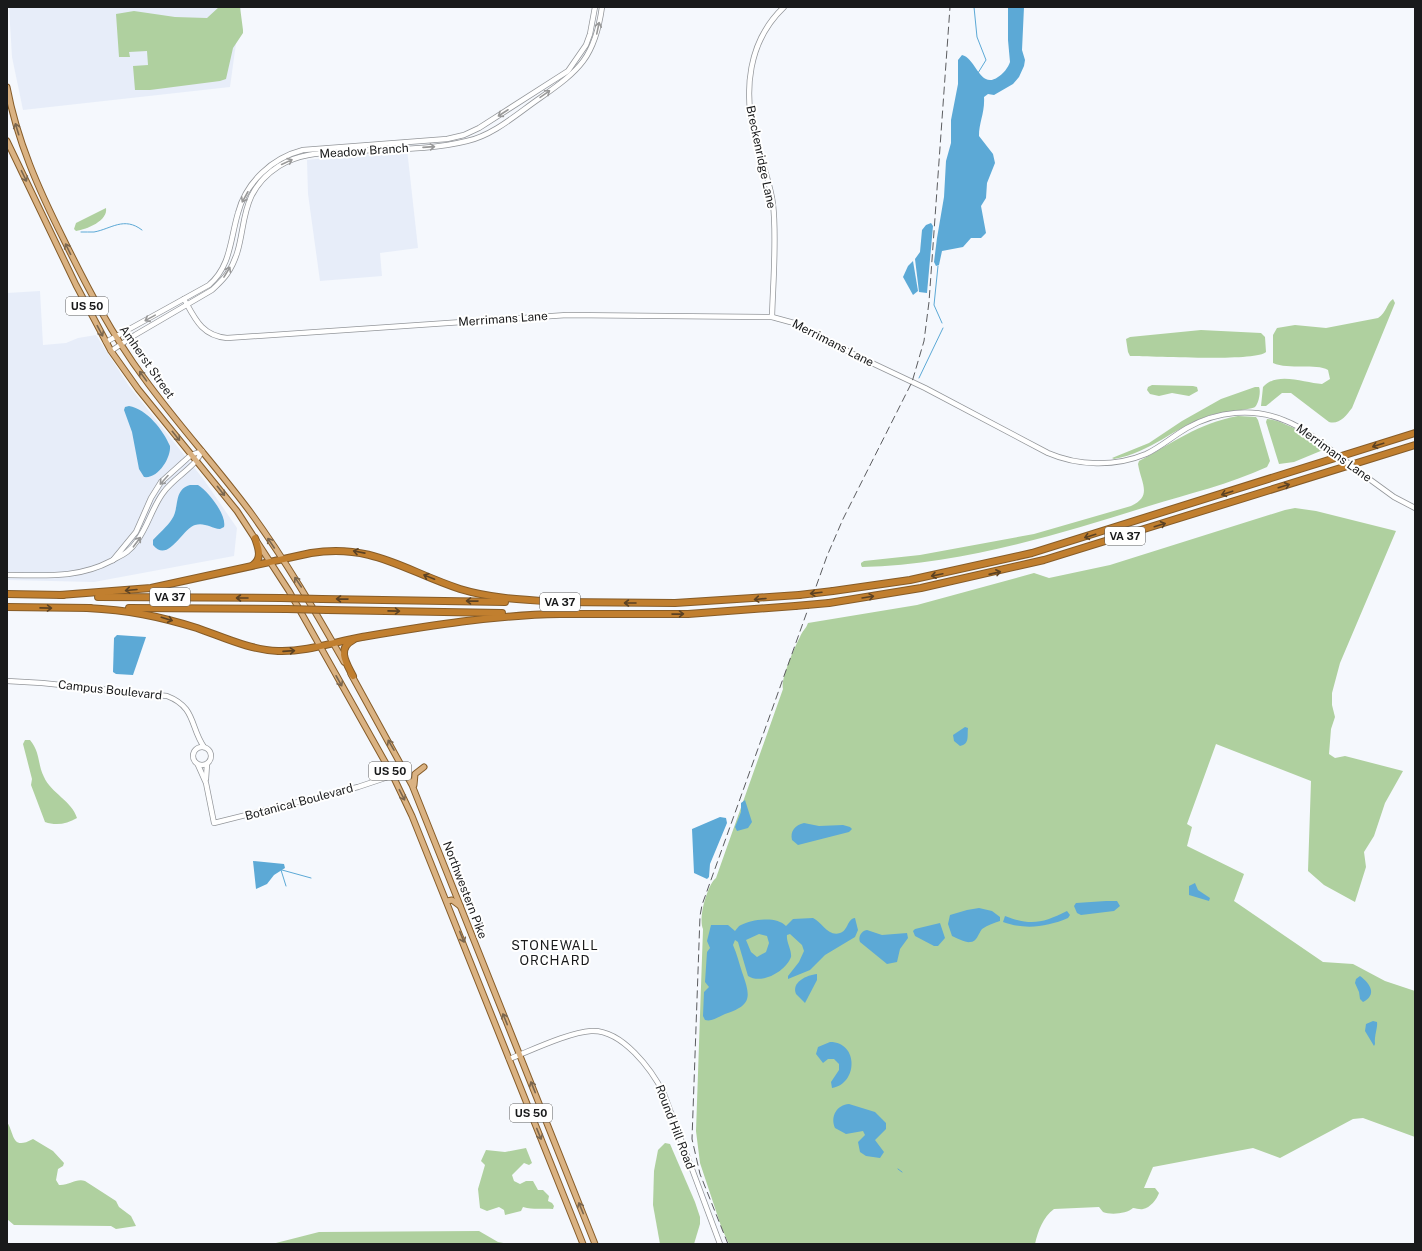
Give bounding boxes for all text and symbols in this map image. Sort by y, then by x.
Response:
one-way arrow [595,22,603,35]
one-way arrow [539,90,550,98]
street label: Breckenridge Lane [743,104,779,210]
one-way arrow [498,109,509,117]
one-way arrow [13,123,20,136]
street label: Meadow Branch [319,141,409,161]
one-way arrow [422,143,435,150]
one-way arrow [280,158,292,165]
one-way arrow [21,170,28,182]
one-way arrow [240,191,248,203]
one-way arrow [64,243,71,255]
one-way arrow [224,266,232,278]
road number: US 50 [66,297,108,315]
street label: Merrimans Lane [458,309,548,329]
one-way arrow [144,315,156,322]
street label: Merrimans Lane [790,316,876,370]
street label: Amherst Street [117,323,178,401]
one-way arrow [97,324,104,336]
one-way arrow [139,371,147,382]
street label: Merrimans Lane [1294,421,1375,485]
one-way arrow [171,431,180,442]
one-way arrow [1371,442,1384,449]
one-way arrow [159,475,169,485]
one-way arrow [1278,482,1291,489]
one-way arrow [216,486,225,497]
one-way arrow [1221,490,1234,497]
one-way arrow [1154,521,1167,528]
road number: VA 37 [1105,527,1145,545]
one-way arrow [1083,533,1096,540]
one-way arrow [133,536,141,547]
one-way arrow [267,538,275,549]
one-way arrow [353,548,366,556]
one-way arrow [988,568,1001,576]
one-way arrow [930,571,943,579]
one-way arrow [423,573,435,580]
one-way arrow [294,577,302,588]
one-way arrow [125,587,138,594]
road number: VA 37 [150,588,190,606]
one-way arrow [810,589,823,597]
road number: VA 37 [540,593,580,611]
one-way arrow [861,593,874,601]
one-way arrow [236,594,249,602]
one-way arrow [336,595,349,603]
one-way arrow [754,595,767,602]
one-way arrow [466,597,479,605]
one-way arrow [624,599,637,607]
one-way arrow [39,604,52,612]
one-way arrow [387,607,400,615]
one-way arrow [671,610,684,618]
one-way arrow [161,616,174,623]
one-way arrow [282,647,295,654]
one-way arrow [336,675,344,687]
street label: Campus Boulevard [57,678,163,702]
one-way arrow [387,739,395,751]
road number: US 50 [369,762,411,780]
street label: Botanical Boulevard [243,781,355,823]
one-way arrow [399,789,407,801]
street label: Northwestern Pike [440,839,490,941]
one-way arrow [458,930,466,942]
district label: STONEWALL ORCHARD [511,938,599,968]
one-way arrow [501,1013,509,1025]
one-way arrow [528,1082,536,1094]
street label: Round Hill Road [652,1083,698,1171]
road number: US 50 [510,1104,552,1122]
one-way arrow [536,1128,544,1140]
one-way arrow [576,1202,584,1214]

